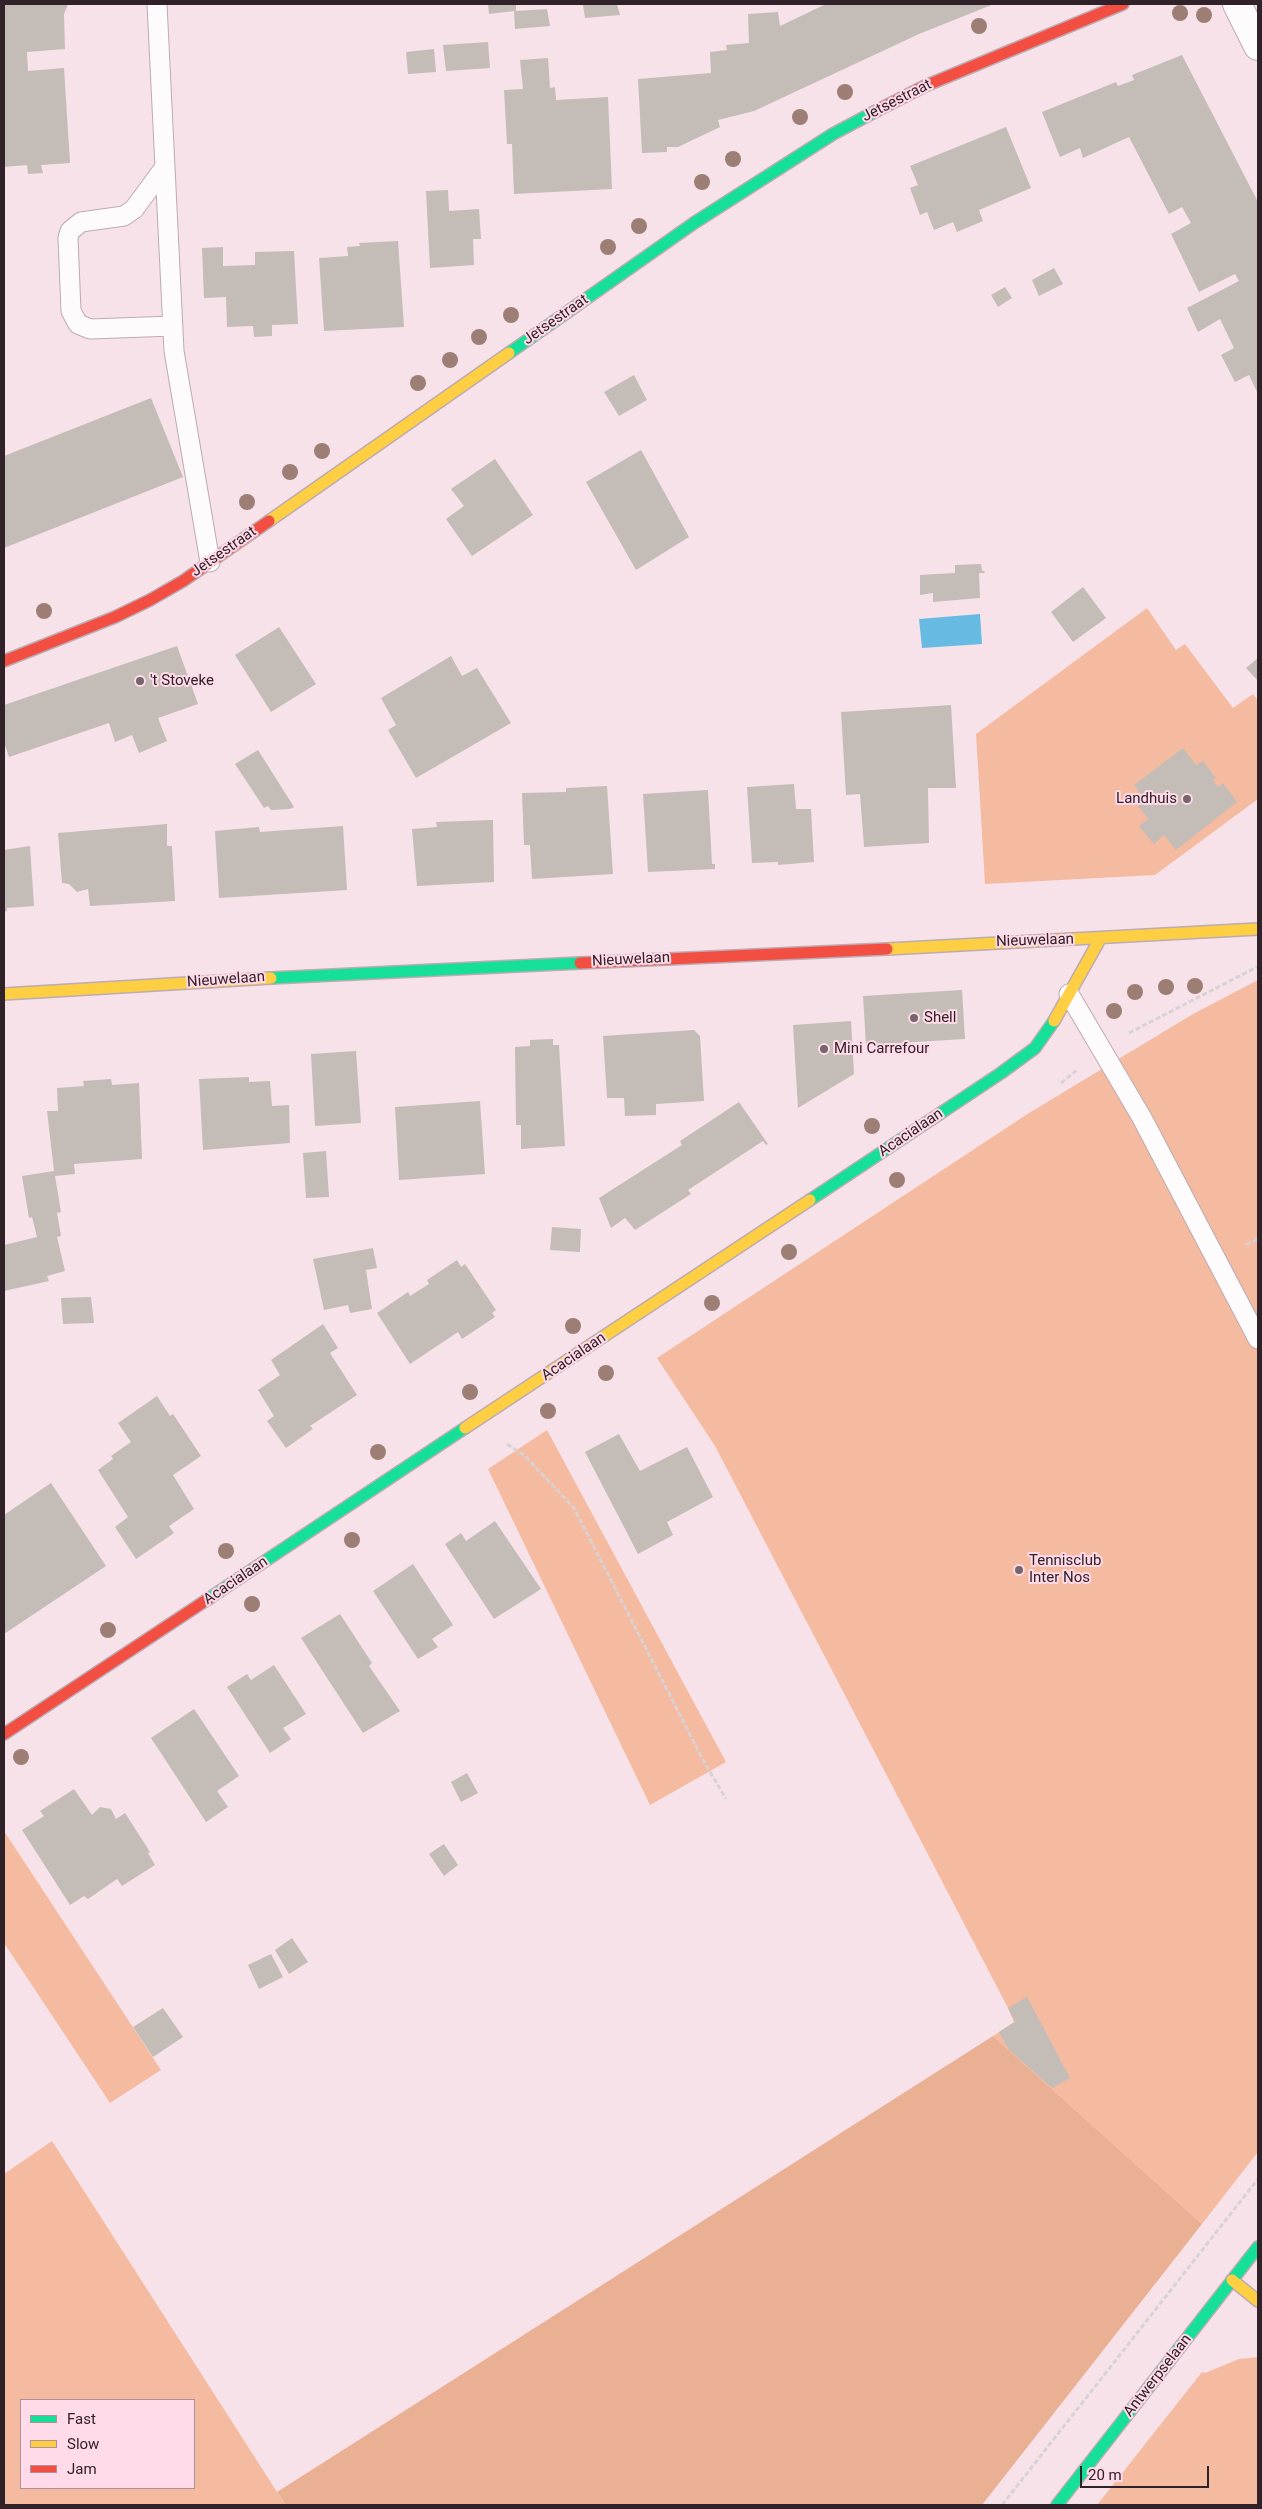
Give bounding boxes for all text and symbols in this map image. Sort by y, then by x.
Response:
street label: Jetsestraat [859,76,935,126]
street label: Jetsestraat [520,291,592,349]
street label: Jetsestraat [188,523,260,581]
place label: 't Stoveke [150,672,214,690]
marker: 't Stoveke [134,675,146,687]
place label: Landhuis [1116,790,1177,808]
marker: Landhuis [1181,793,1193,805]
street label: Nieuwelaan [996,931,1074,951]
street label: Nieuwelaan [592,949,670,971]
street label: Nieuwelaan [186,968,266,992]
place label: Shell [924,1009,956,1027]
marker: Shell [908,1012,920,1024]
place label: Mini Carrefour [834,1040,929,1058]
marker: Mini Carrefour [818,1043,830,1055]
street label: Acacialaan [875,1105,947,1161]
street label: Acacialaan [538,1329,610,1385]
place label: Tennisclub Inter Nos [1029,1552,1101,1587]
street label: Acacialaan [200,1553,272,1609]
marker: Tennisclub Inter Nos [1013,1564,1025,1576]
street label: Antwerpselaan [1120,2331,1196,2421]
legend [20,2399,195,2489]
text: Fast [67,2410,96,2428]
text: Slow [67,2435,99,2453]
scale bar [1082,2456,1211,2488]
text: Jam [67,2460,97,2478]
text: 20 m [1088,2466,1122,2484]

